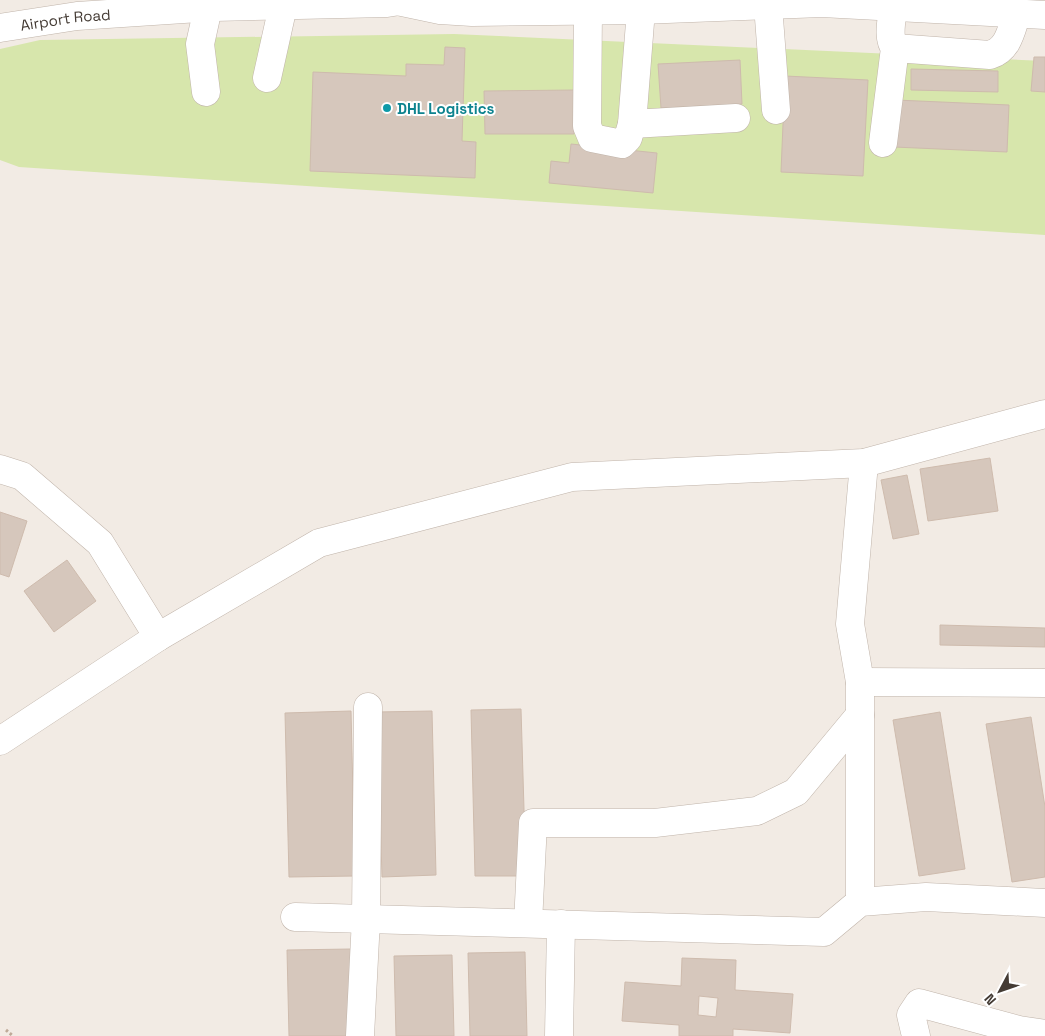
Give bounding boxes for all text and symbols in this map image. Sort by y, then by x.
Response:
street label: Airport Road [19,4,111,34]
place label: DHL Logistics [397,99,495,118]
marker: DHL Logistics [381,102,393,114]
north arrow [975,966,1025,1016]
text: N [980,990,1000,1009]

